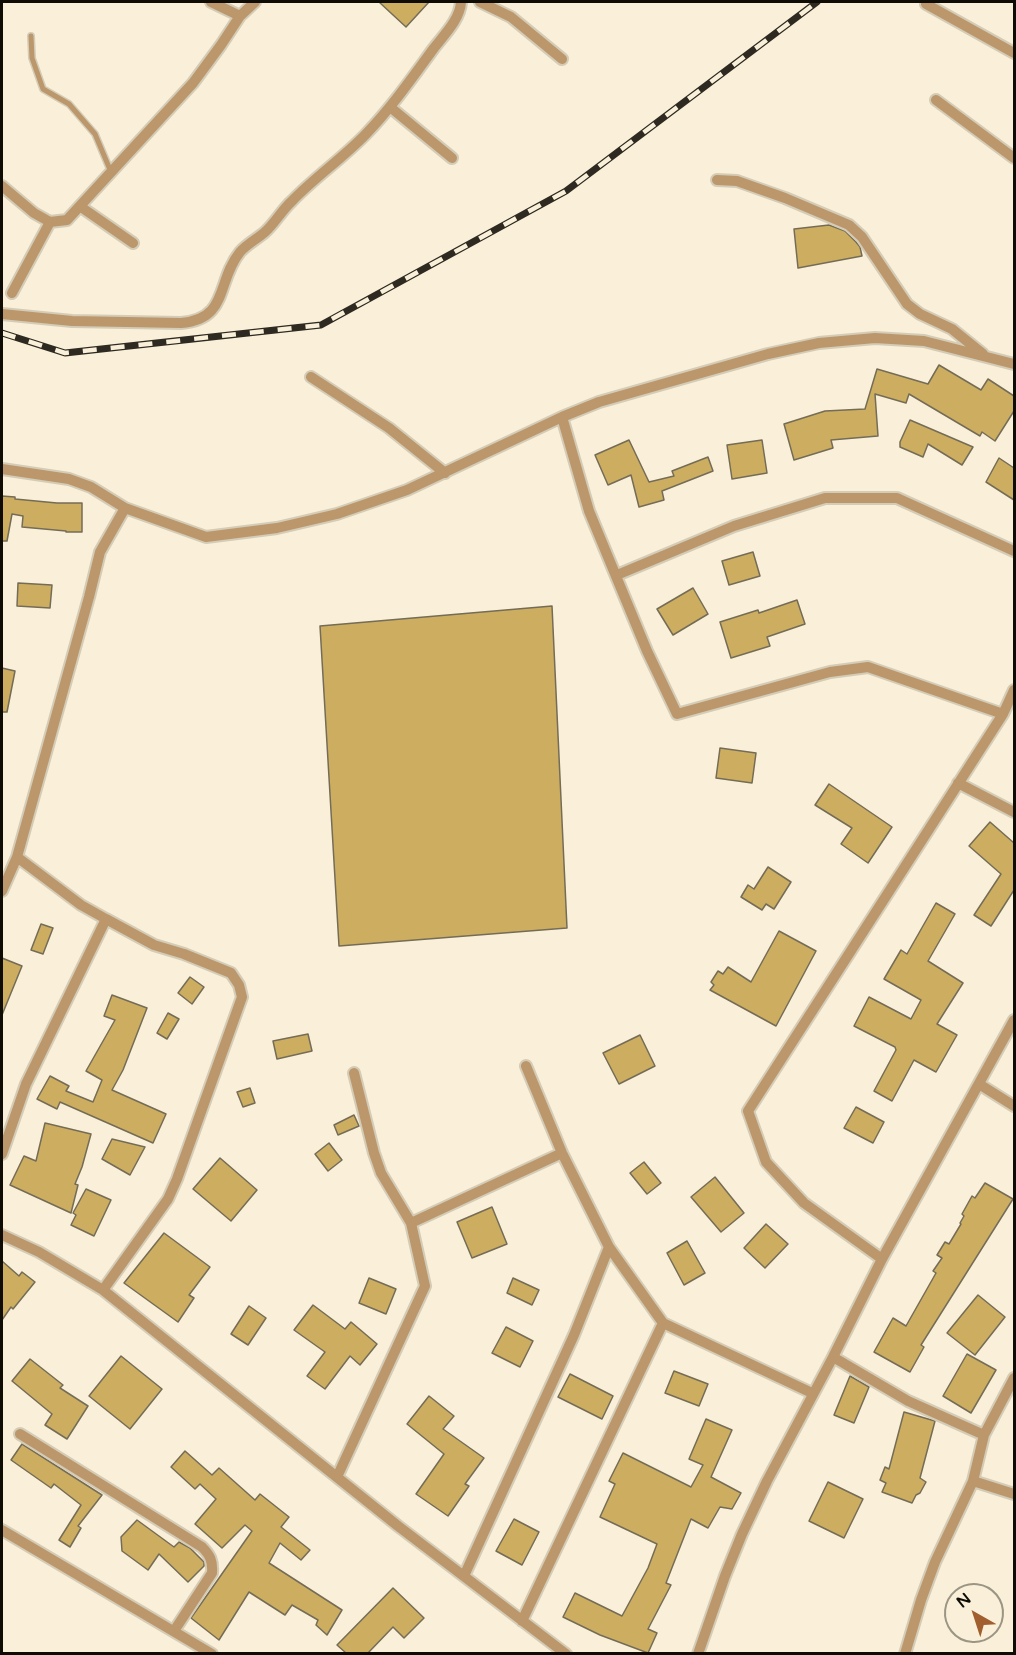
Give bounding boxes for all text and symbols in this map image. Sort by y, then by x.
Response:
north arrow [944,1583,1004,1643]
text: N [953,1589,975,1612]

